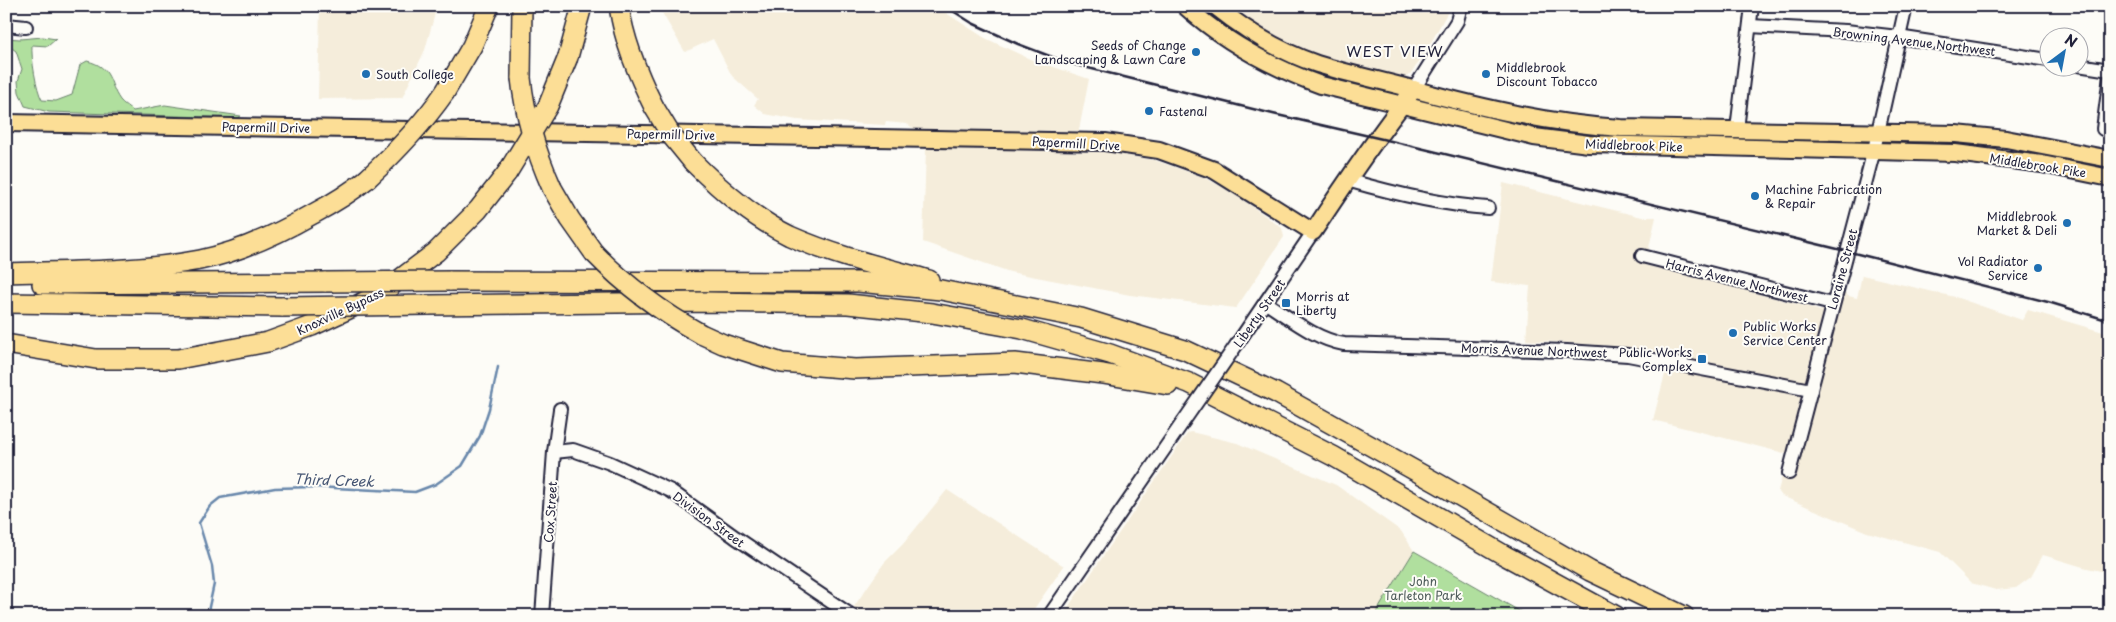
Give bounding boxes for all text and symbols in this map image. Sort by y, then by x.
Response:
street label: Browning Avenue Northwest [1831,22,1997,60]
north arrow [2038,28,2088,78]
text: N [2061,29,2081,52]
place label: Seeds of Change Landscaping & Lawn Care [1035,36,1186,68]
district label: WEST VIEW [1346,39,1444,62]
marker: Seeds of Change Landscaping & Lawn Care [1190,46,1202,58]
place label: Middlebrook Discount Tobacco [1496,58,1598,90]
place label: South College [376,65,454,83]
marker: South College [360,68,372,80]
marker: Middlebrook Discount Tobacco [1480,68,1492,80]
place label: Fastenal [1159,102,1207,120]
marker: Fastenal [1143,105,1155,117]
street label: Papermill Drive [222,117,310,137]
street label: Papermill Drive [627,124,715,144]
street label: Papermill Drive [1031,132,1121,154]
street label: Middlebrook Pike [1585,134,1683,156]
street label: Middlebrook Pike [1988,148,2088,182]
place label: Machine Fabrication & Repair [1765,180,1882,212]
marker: Machine Fabrication & Repair [1749,190,1761,202]
place label: Middlebrook Market & Deli [1977,207,2057,239]
marker: Middlebrook Market & Deli [2061,217,2073,229]
street label: Loraine Street [1823,226,1861,311]
place label: Vol Radiator Service [1958,252,2029,284]
street label: Harris Avenue Northwest [1664,254,1810,306]
marker: Vol Radiator Service [2032,262,2044,274]
street label: Liberty Street [1229,275,1289,351]
street label: Knoxville Bypass [294,283,387,339]
place label: Morris at Liberty [1296,287,1350,319]
marker: Morris at Liberty [1280,297,1292,309]
place label: Public Works Service Center [1743,317,1827,349]
marker: Public Works Service Center [1727,327,1739,339]
street label: Morris Avenue Northwest [1461,338,1608,362]
place label: Public Works Complex [1619,343,1693,375]
marker: Public Works Complex [1696,353,1708,365]
water label: Third Creek [294,468,376,492]
street label: Cox Street [539,481,561,543]
street label: Division Street [669,487,749,551]
park label: John Tarleton Park [1384,572,1462,604]

